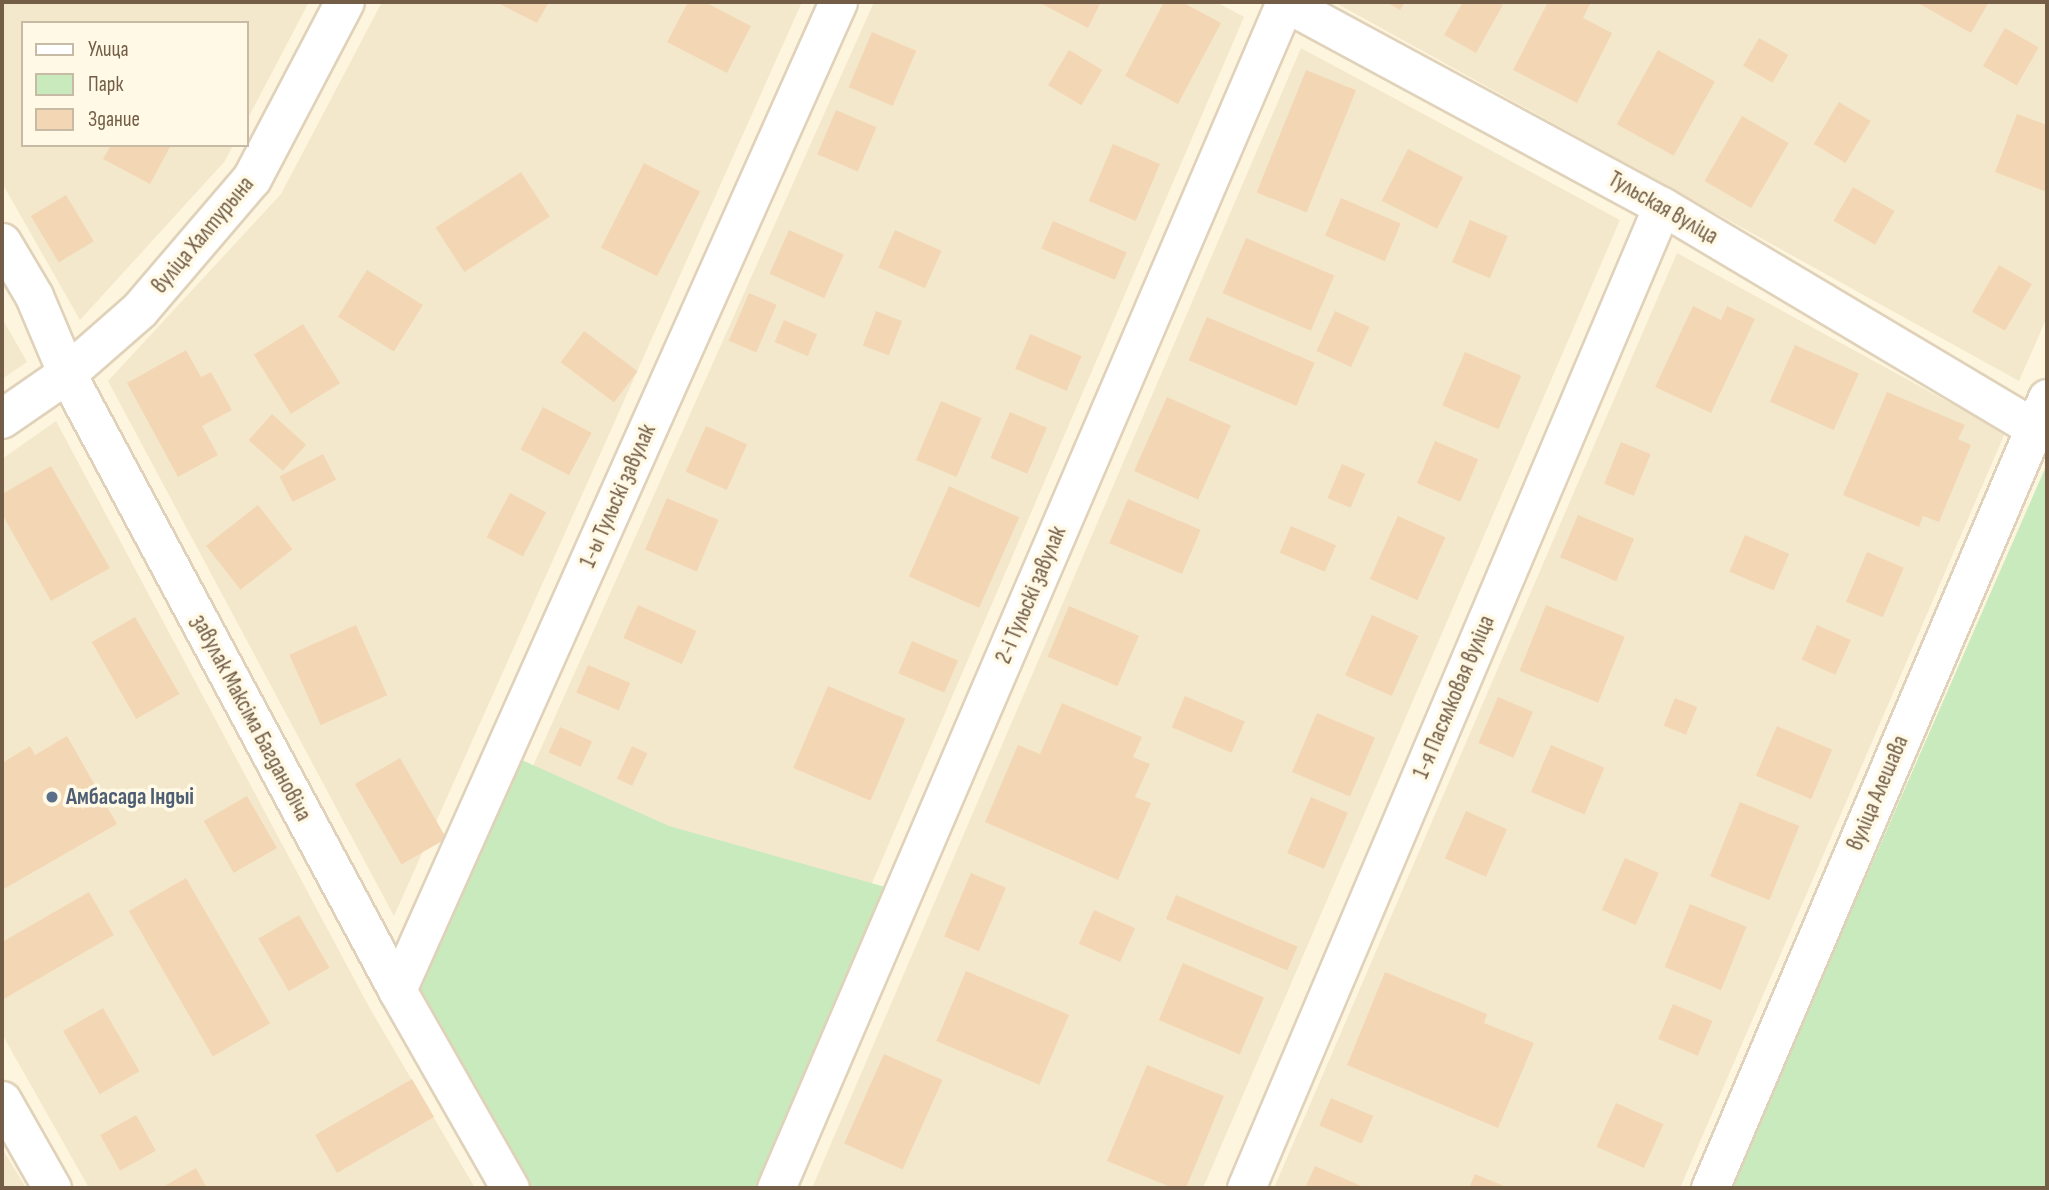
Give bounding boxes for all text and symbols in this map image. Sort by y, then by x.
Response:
legend [21,21,248,147]
text: Улица [88,37,129,62]
text: Парк [88,72,123,97]
text: Здание [88,107,140,132]
street label: Тульская вуліца [1603,166,1723,250]
street label: вуліца Халтурына [146,171,260,299]
street label: 1-ы Тульскі завулак [574,420,662,572]
street label: 2-і Тульскі завулак [990,522,1072,668]
street label: завулак Максіма Багдановіча [185,610,317,826]
street label: 1-я Пасялковая вуліца [1407,611,1501,783]
street label: вуліца Алешава [1841,731,1915,855]
place label: Амбасада Індыі [66,783,194,811]
marker: Амбасада Індыі [44,789,60,805]

